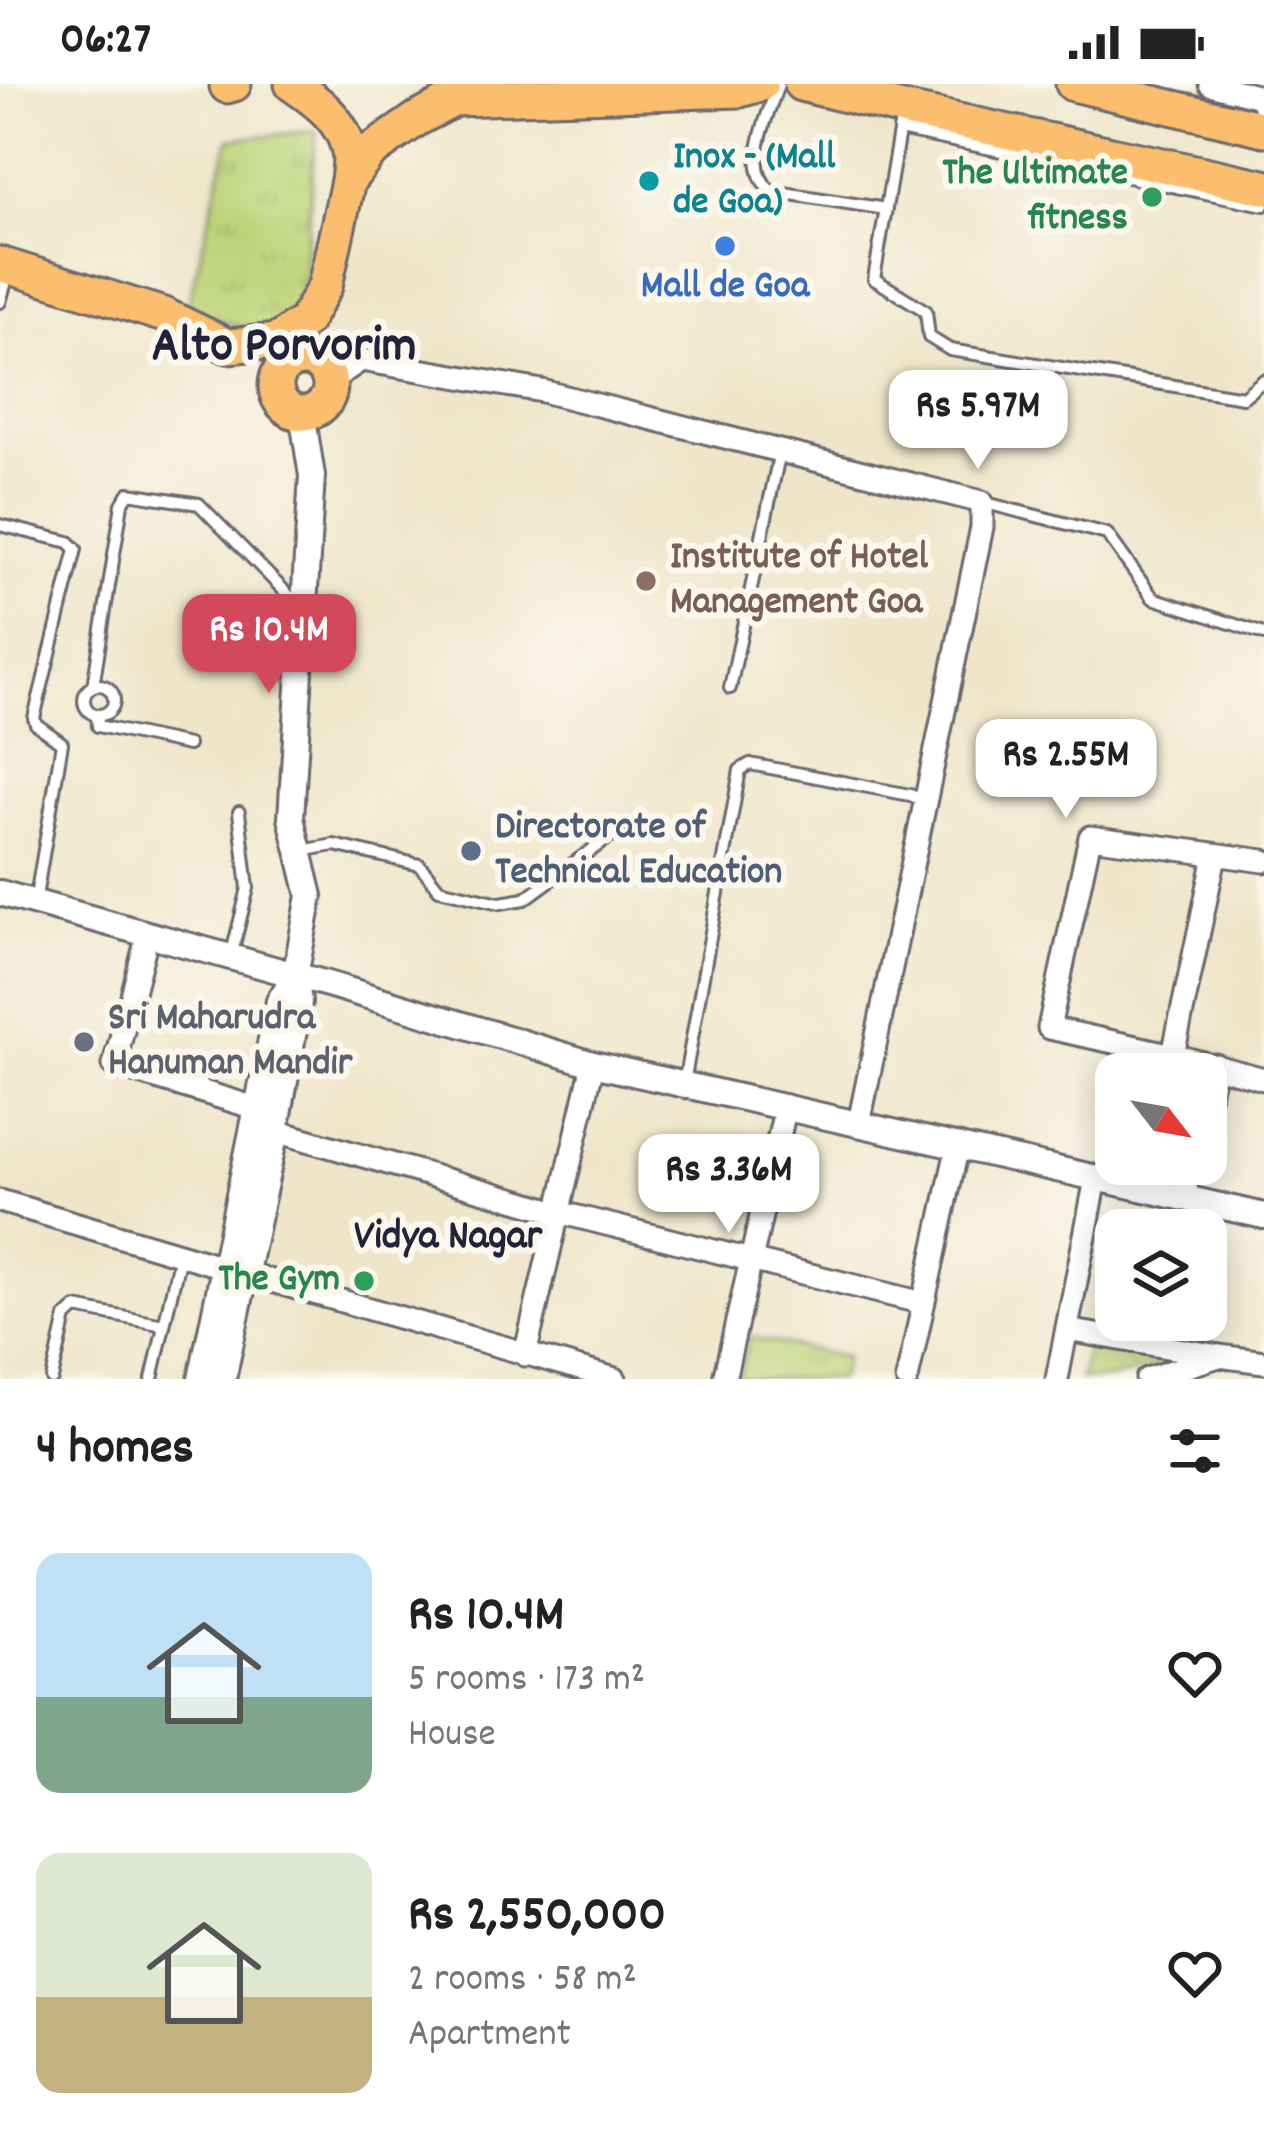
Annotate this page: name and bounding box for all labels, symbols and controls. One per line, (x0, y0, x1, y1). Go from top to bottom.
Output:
text: 06:27 (60, 10, 151, 74)
place label: Inox - (Mall de Goa) (673, 132, 836, 232)
place label: The Ultimate fitness (942, 148, 1128, 248)
marker: Inox - (Mall de Goa) (636, 168, 662, 194)
marker: The Ultimate fitness (1139, 184, 1165, 210)
marker: Mall de Goa (712, 233, 738, 259)
place label: Mall de Goa (641, 261, 811, 316)
district label: Alto Porvorim (151, 313, 417, 385)
pin: Rs 5.97M (854, 370, 1102, 472)
text: Rs 5.97M (916, 381, 1040, 436)
place label: Institute of Hotel Management Goa (670, 532, 929, 632)
marker: Institute of Hotel Management Goa (633, 568, 659, 594)
pin: Rs 10.4M (145, 594, 393, 696)
text: Rs 10.4M (209, 605, 329, 660)
pin: Rs 2.55M (942, 719, 1190, 821)
text: Rs 2.55M (1003, 730, 1129, 785)
place label: Directorate of Technical Education (495, 802, 782, 902)
marker: Directorate of Technical Education (458, 838, 484, 864)
place label: Sri Maharudra Hanuman Mandir (108, 993, 353, 1093)
marker: Sri Maharudra Hanuman Mandir (71, 1029, 97, 1055)
north arrow (1095, 1053, 1227, 1185)
map controls (1095, 1053, 1227, 1341)
pin: Rs 3.36M (605, 1134, 853, 1236)
text: Rs 3.36M (665, 1145, 793, 1200)
district label: Vidya Nagar (354, 1209, 543, 1269)
button: layers (1095, 1209, 1227, 1341)
place label: The Gym (218, 1254, 340, 1309)
marker: The Gym (351, 1268, 377, 1294)
text: 4 homes (36, 1415, 194, 1487)
icon: filters (1162, 1418, 1228, 1484)
text: Rs 10.4M (408, 1582, 564, 1654)
icon: home (132, 1601, 276, 1745)
icon: heart (1162, 1640, 1228, 1706)
text: 5 rooms · 173 m² (408, 1654, 645, 1709)
text: House (408, 1709, 496, 1764)
text: Rs 2,550,000 (408, 1882, 666, 1954)
icon: home (132, 1901, 276, 2045)
icon: heart (1162, 1940, 1228, 2006)
text: 2 rooms · 58 m² (408, 1954, 637, 2009)
text: Apartment (408, 2009, 571, 2064)

